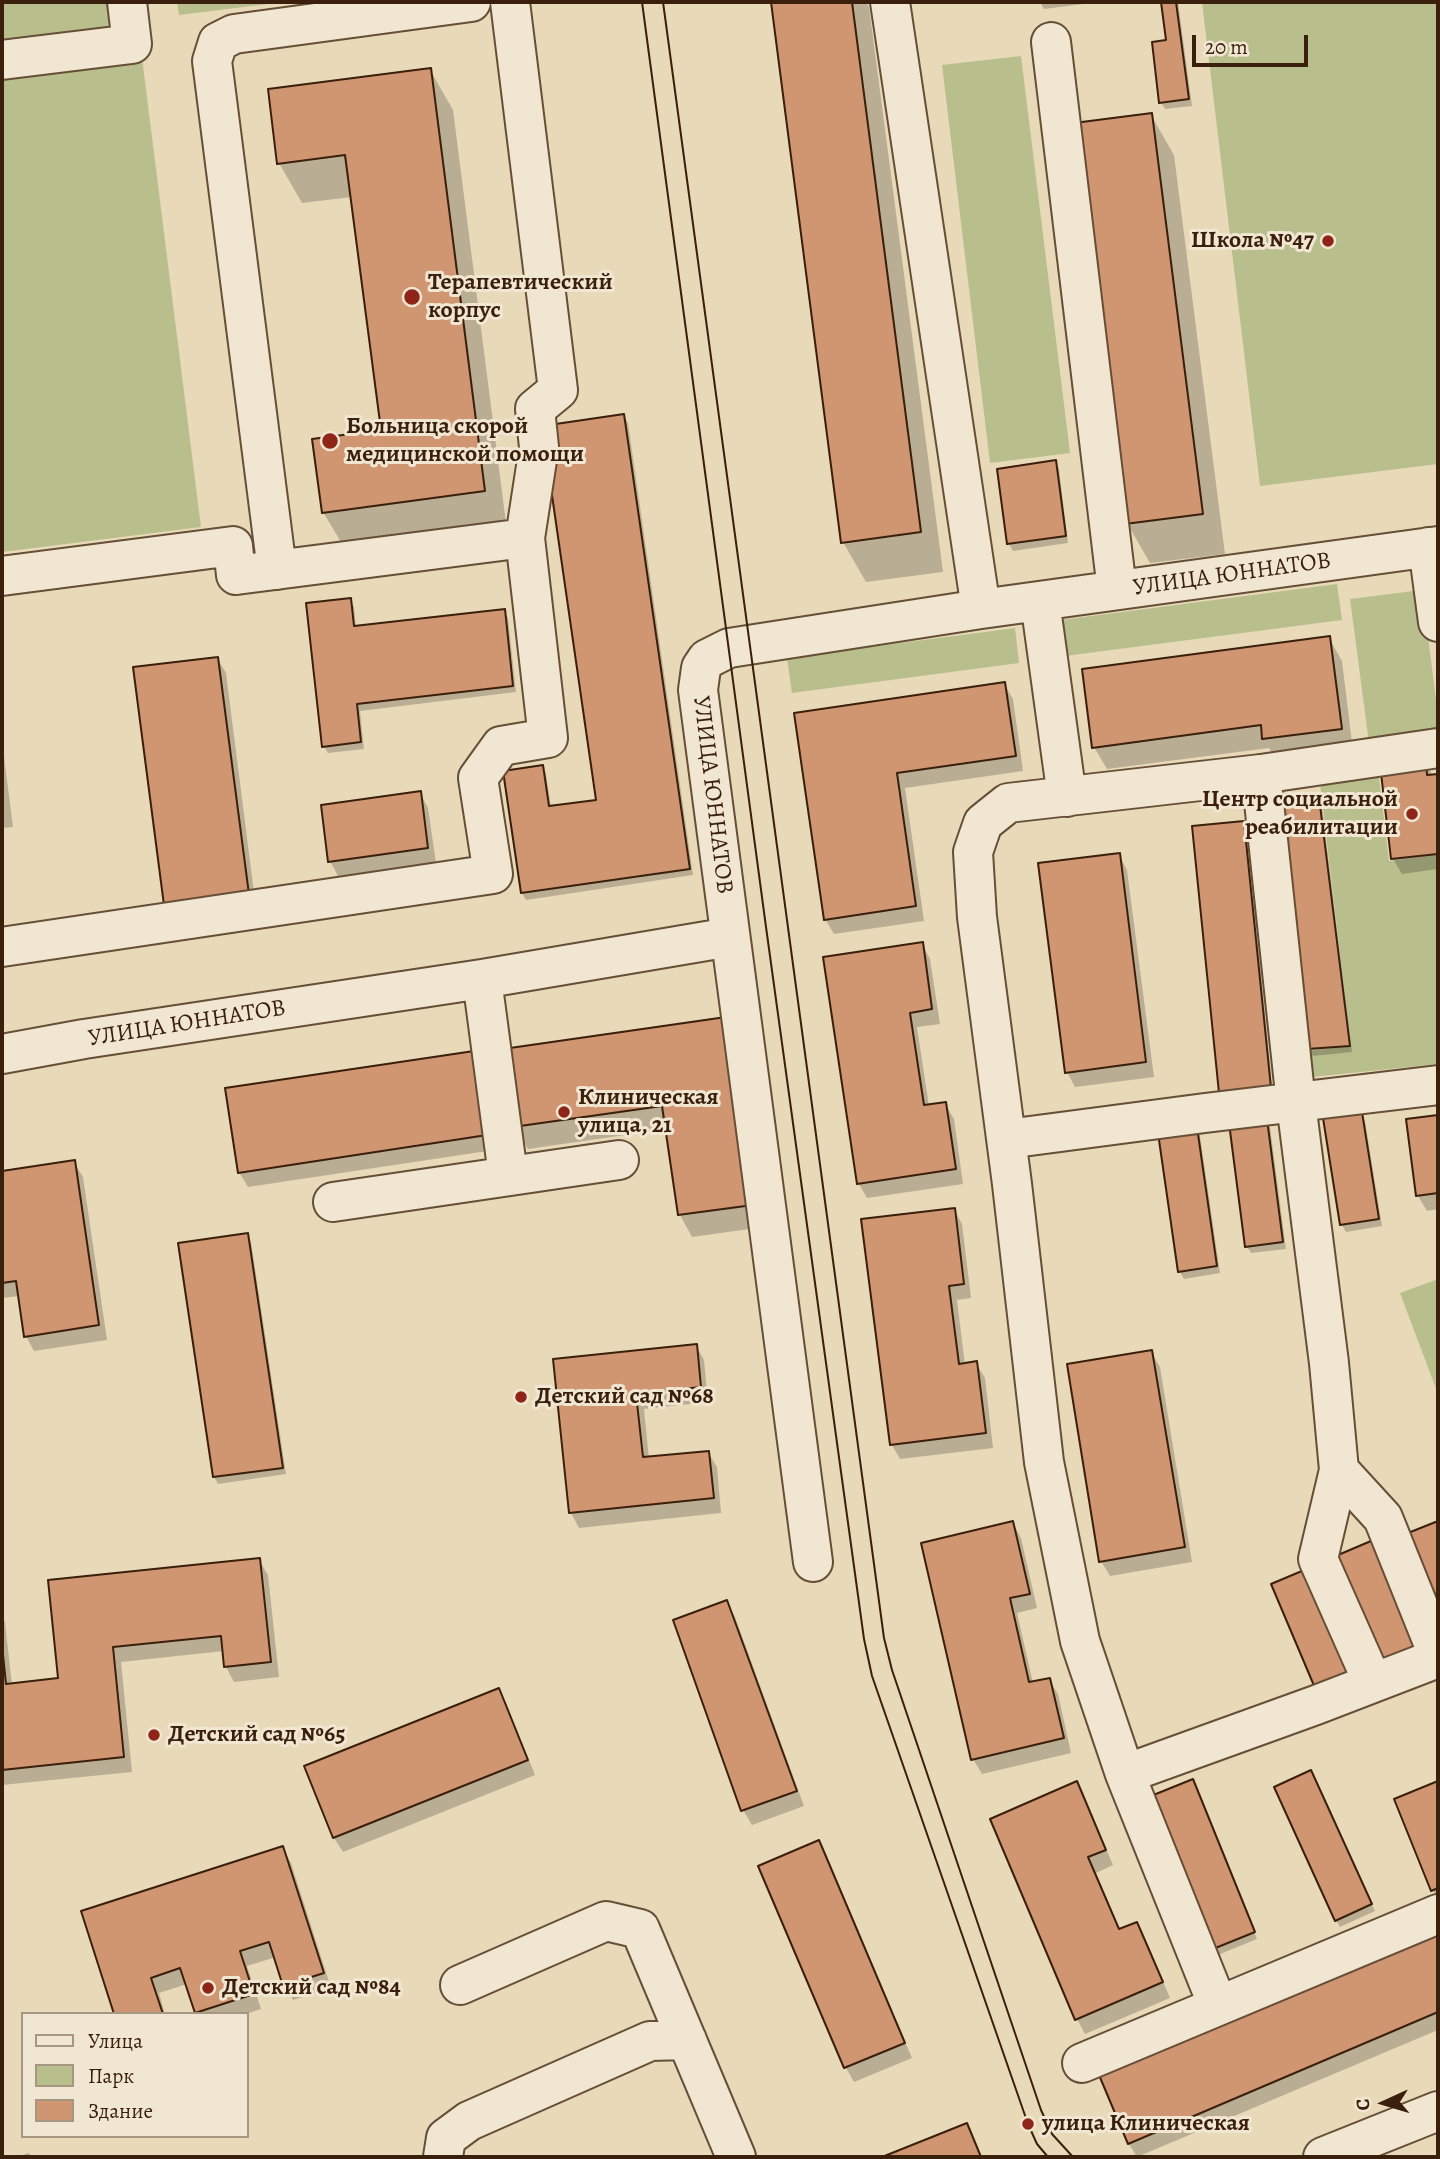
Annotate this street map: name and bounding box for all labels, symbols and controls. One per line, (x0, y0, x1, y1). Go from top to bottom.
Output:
scale bar (1195, 21, 1310, 65)
text: 20 m (1205, 33, 1248, 61)
place label: Школа №47 (1191, 227, 1314, 255)
marker: Школа №47 (1320, 233, 1336, 249)
place label: Терапевтический корпус (428, 269, 613, 325)
marker: Терапевтический корпус (402, 287, 422, 307)
place label: Больница скорой медицинской помощи (346, 413, 584, 469)
marker: Больница скорой медицинской помощи (320, 431, 340, 451)
street label: УЛИЦА ЮННАТОВ (1131, 547, 1333, 603)
street label: УЛИЦА ЮННАТОВ (686, 694, 738, 896)
place label: Центр социальной реабилитации (1202, 786, 1398, 842)
marker: Центр социальной реабилитации (1404, 806, 1420, 822)
street label: УЛИЦА ЮННАТОВ (86, 994, 288, 1054)
place label: Клиническая улица, 21 (578, 1084, 719, 1140)
marker: Клиническая улица, 21 (556, 1104, 572, 1120)
place label: Детский сад №68 (535, 1383, 714, 1411)
marker: Детский сад №68 (513, 1389, 529, 1405)
place label: Детский сад №65 (168, 1721, 345, 1749)
marker: Детский сад №65 (146, 1727, 162, 1743)
place label: Детский сад №84 (222, 1974, 401, 2002)
marker: Детский сад №84 (200, 1980, 216, 1996)
legend (21, 2012, 248, 2138)
text: Улица (88, 2027, 143, 2055)
text: Парк (88, 2062, 134, 2090)
north arrow (1349, 2068, 1419, 2138)
text: Здание (88, 2097, 153, 2125)
text: С (1350, 2098, 1376, 2111)
place label: улица Клиническая (1042, 2110, 1250, 2138)
marker: улица Клиническая (1020, 2116, 1036, 2132)

